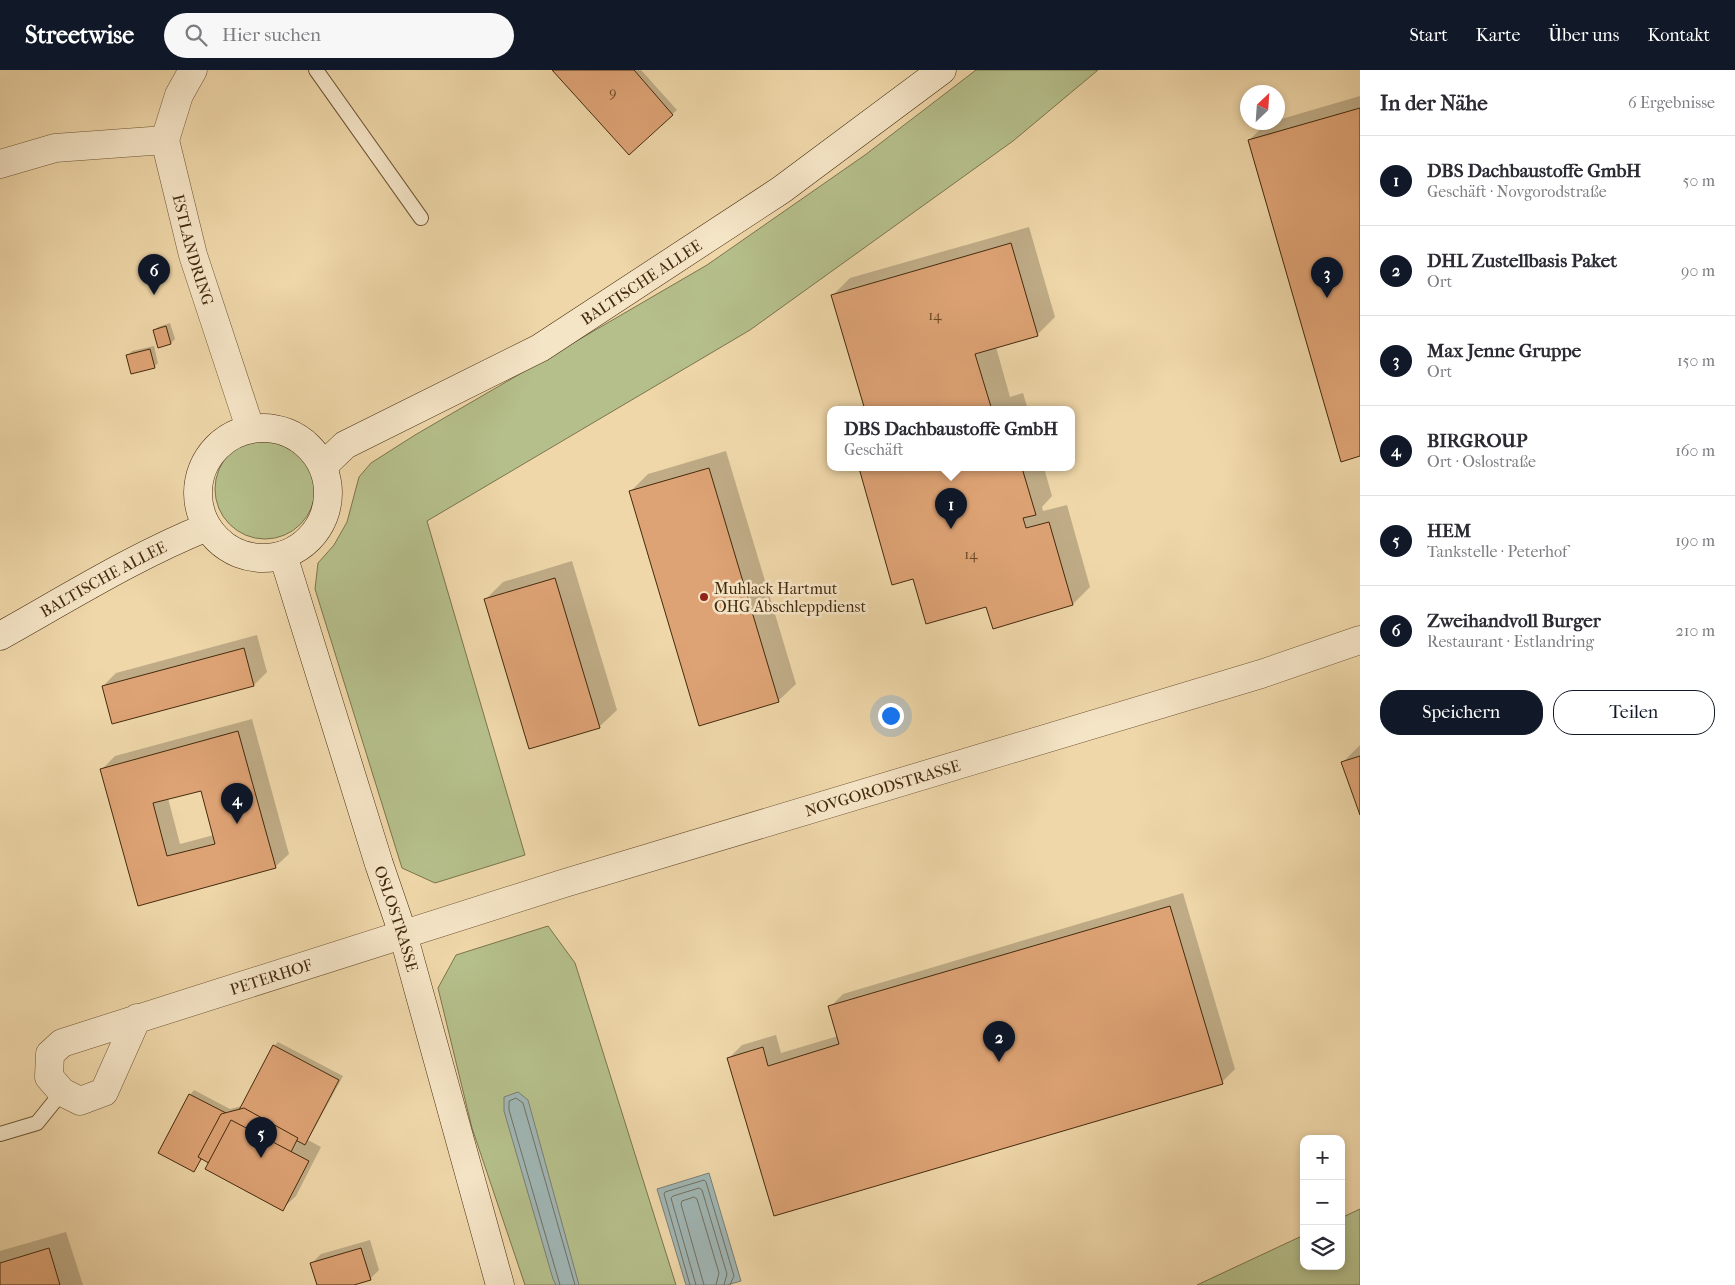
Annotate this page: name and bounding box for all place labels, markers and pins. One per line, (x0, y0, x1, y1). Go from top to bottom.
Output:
pin: 6 (138, 254, 170, 295)
pin: 3 (1311, 257, 1343, 298)
pin: 1 (935, 488, 967, 529)
place label: Muhlack Hartmut OHG Abschleppdienst (714, 579, 866, 616)
marker: Muhlack Hartmut OHG Abschleppdienst (698, 591, 710, 603)
pin: 4 (221, 783, 253, 824)
pin: 2 (983, 1021, 1015, 1062)
pin: 5 (245, 1117, 277, 1158)

